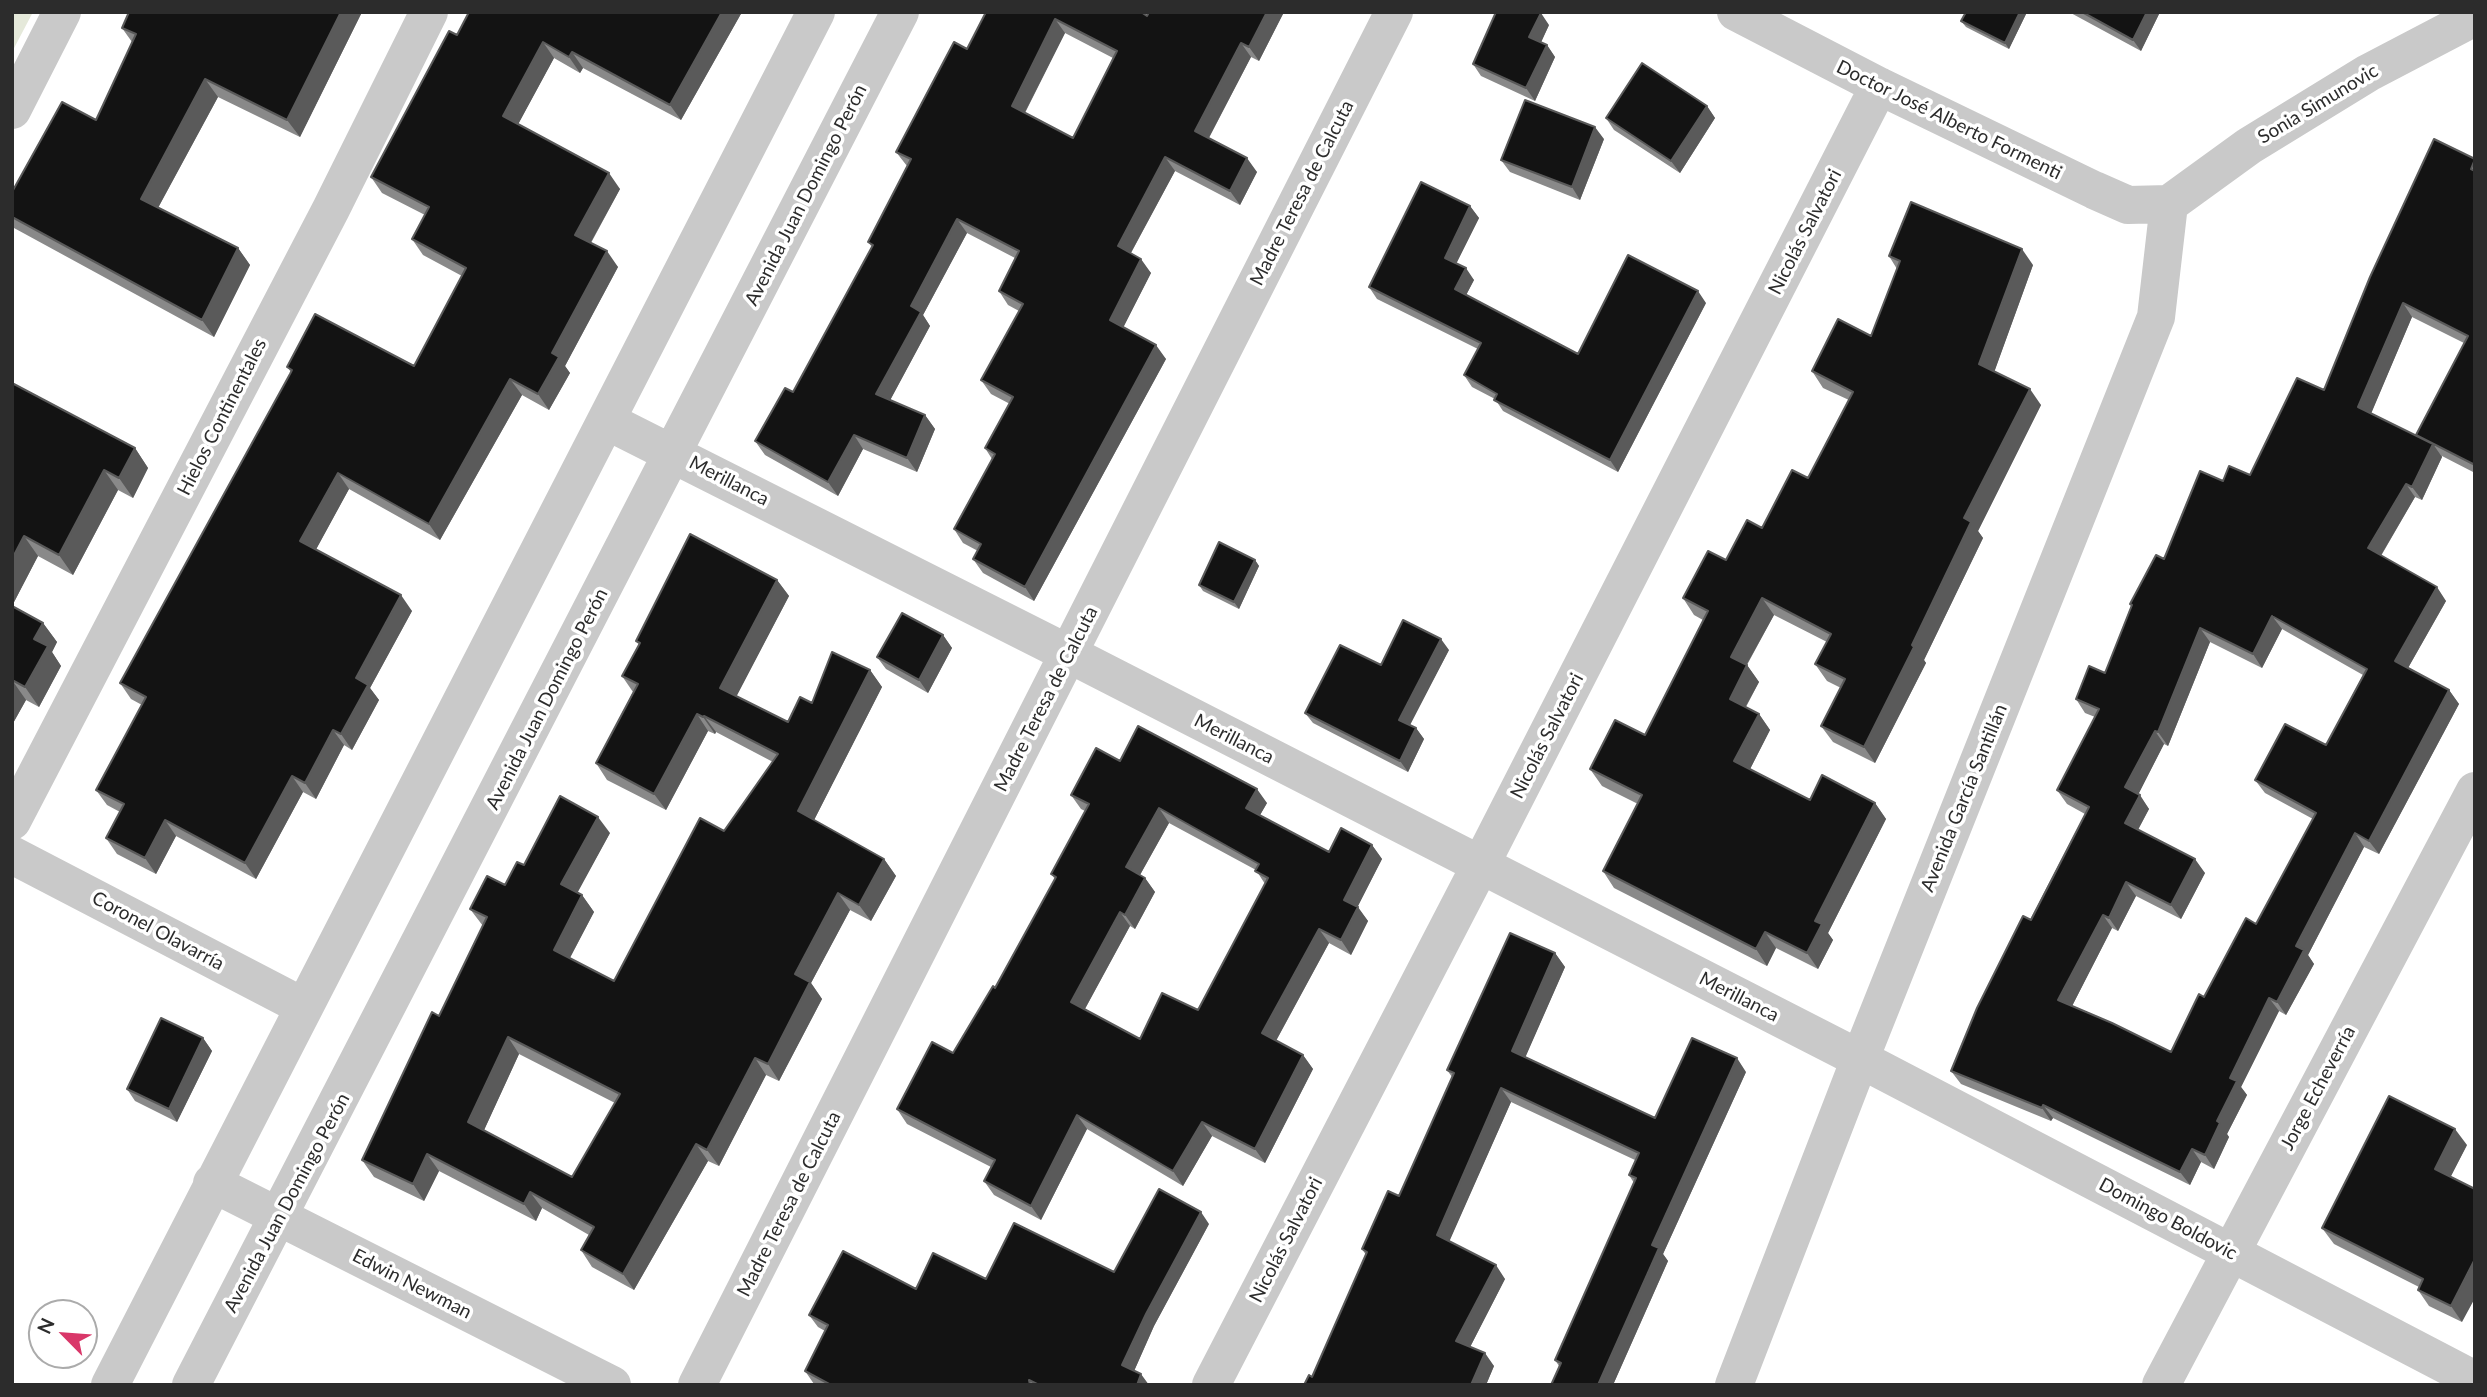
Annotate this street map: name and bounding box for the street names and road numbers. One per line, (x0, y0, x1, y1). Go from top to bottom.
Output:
street label: Doctor José Alberto Formenti (1833, 55, 2065, 185)
street label: Sonia Simunovic (2254, 59, 2382, 149)
street label: Avenida Juan Domingo Perón (740, 81, 872, 309)
street label: Madre Teresa de Calcuta (1245, 97, 1359, 289)
street label: Nicolás Salvatori (1764, 166, 1846, 298)
street label: Hielos Continentales (173, 335, 271, 499)
street label: Merillanca (685, 451, 773, 511)
street label: Avenida Juan Domingo Perón (481, 585, 613, 813)
street label: Madre Teresa de Calcuta (989, 603, 1103, 795)
street label: Nicolás Salvatori (1506, 670, 1588, 802)
street label: Avenida García Santillán (1916, 701, 2012, 895)
street label: Merillanca (1190, 709, 1278, 769)
street label: Coronel Olavarría (88, 887, 228, 975)
street label: Merillanca (1695, 967, 1783, 1027)
street label: Jorge Echeverría (2276, 1022, 2360, 1154)
street label: Avenida Juan Domingo Perón (219, 1089, 355, 1317)
street label: Madre Teresa de Calcuta (732, 1108, 846, 1300)
street label: Domingo Boldovic (2095, 1173, 2241, 1265)
street label: Nicolás Salvatori (1245, 1174, 1327, 1306)
street label: Edwin Newman (349, 1244, 475, 1324)

